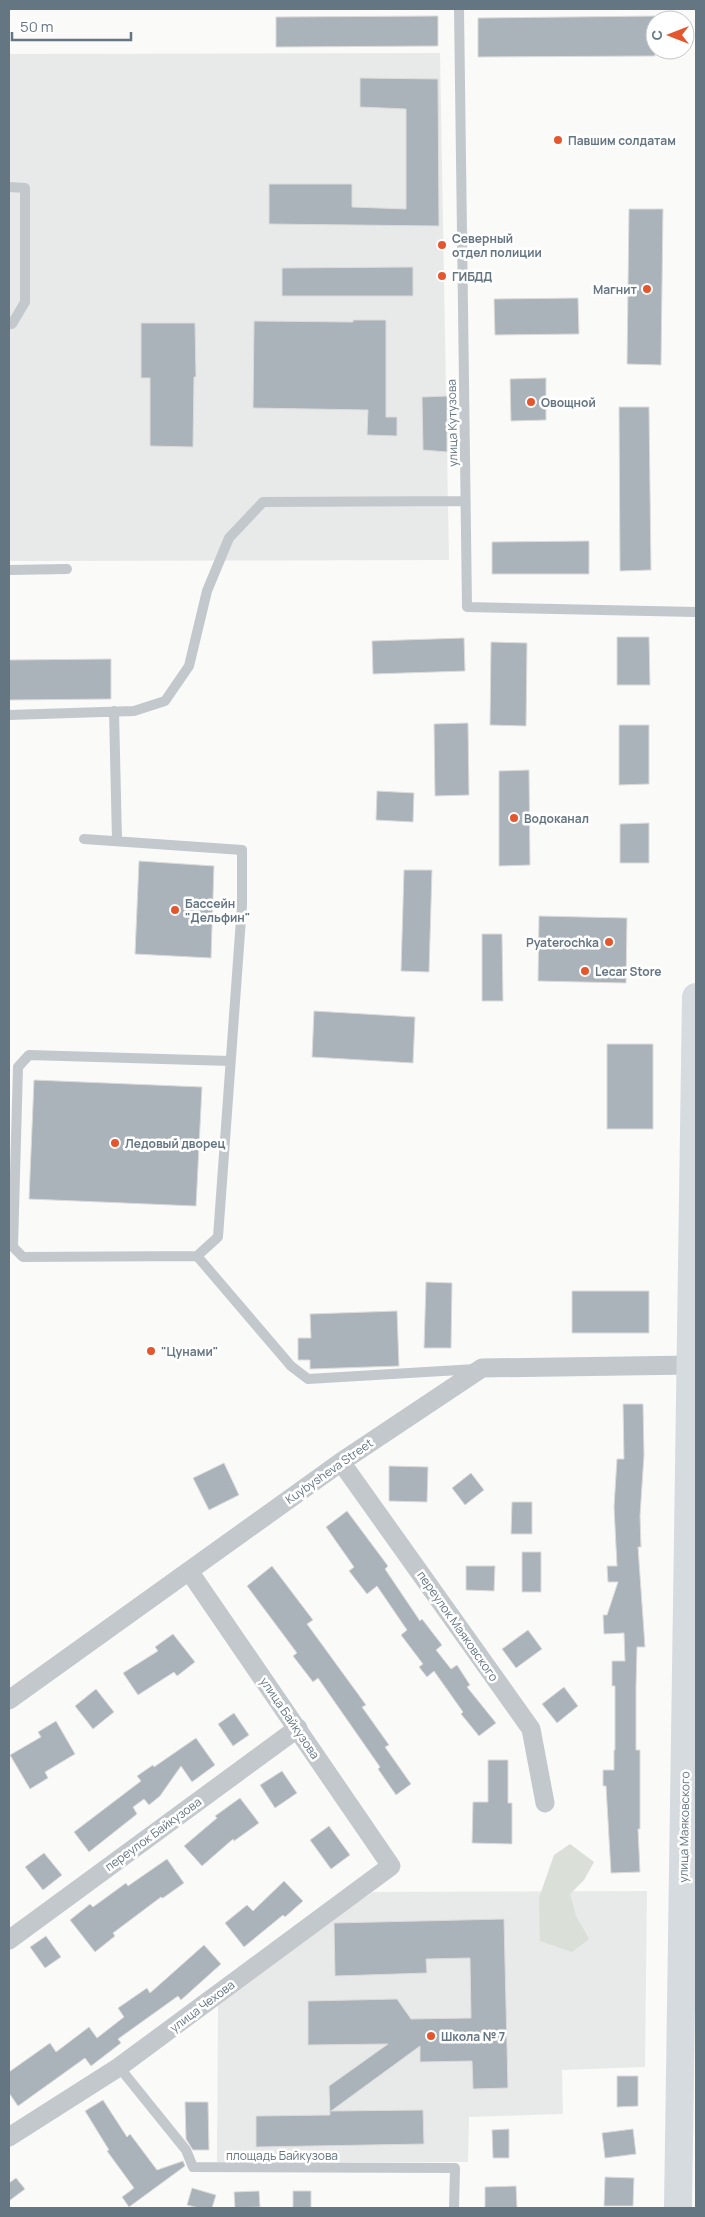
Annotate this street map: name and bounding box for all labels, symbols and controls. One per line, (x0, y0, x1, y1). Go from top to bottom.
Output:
scale bar (12, 10, 131, 42)
north arrow (645, 10, 695, 60)
text: 50 m (20, 16, 54, 37)
text: С (647, 30, 666, 40)
place label: Павшим солдатам (568, 132, 676, 149)
marker: Павшим солдатам (552, 134, 564, 146)
place label: Северный отдел полиции (452, 230, 542, 261)
marker: Северный отдел полиции (436, 239, 448, 251)
place label: ГИБДД (452, 268, 492, 285)
marker: ГИБДД (436, 270, 448, 282)
place label: Магнит (593, 281, 638, 298)
marker: Магнит (641, 283, 653, 295)
street label: улица Кутузова (443, 379, 461, 467)
place label: Овощной (541, 394, 596, 411)
marker: Овощной (525, 396, 537, 408)
place label: Водоканал (524, 810, 589, 827)
marker: Водоканал (508, 812, 520, 824)
place label: Бассейн "Дельфин" (185, 895, 250, 926)
marker: Бассейн "Дельфин" (169, 904, 181, 916)
place label: Pyaterochka (526, 934, 599, 951)
marker: Pyaterochka (603, 936, 615, 948)
place label: Lecar Store (595, 963, 662, 980)
marker: Lecar Store (579, 965, 591, 977)
place label: Ледовый дворец (125, 1135, 226, 1152)
marker: Ледовый дворец (109, 1137, 121, 1149)
place label: "Цунами" (161, 1343, 218, 1360)
marker: "Цунами" (145, 1345, 157, 1357)
street label: Kuybysheva Street (282, 1434, 376, 1508)
street label: переулок Маяковского (413, 1567, 503, 1685)
street label: улица Байкузова (256, 1674, 324, 1762)
street label: улица Маяковского (675, 1771, 693, 1883)
street label: переулок Байкузова (101, 1793, 205, 1875)
street label: улица Чехова (166, 1976, 238, 2036)
place label: Школа № 7 (441, 2028, 505, 2045)
marker: Школа № 7 (425, 2030, 437, 2042)
street label: площадь Байкузова (226, 2147, 338, 2164)

